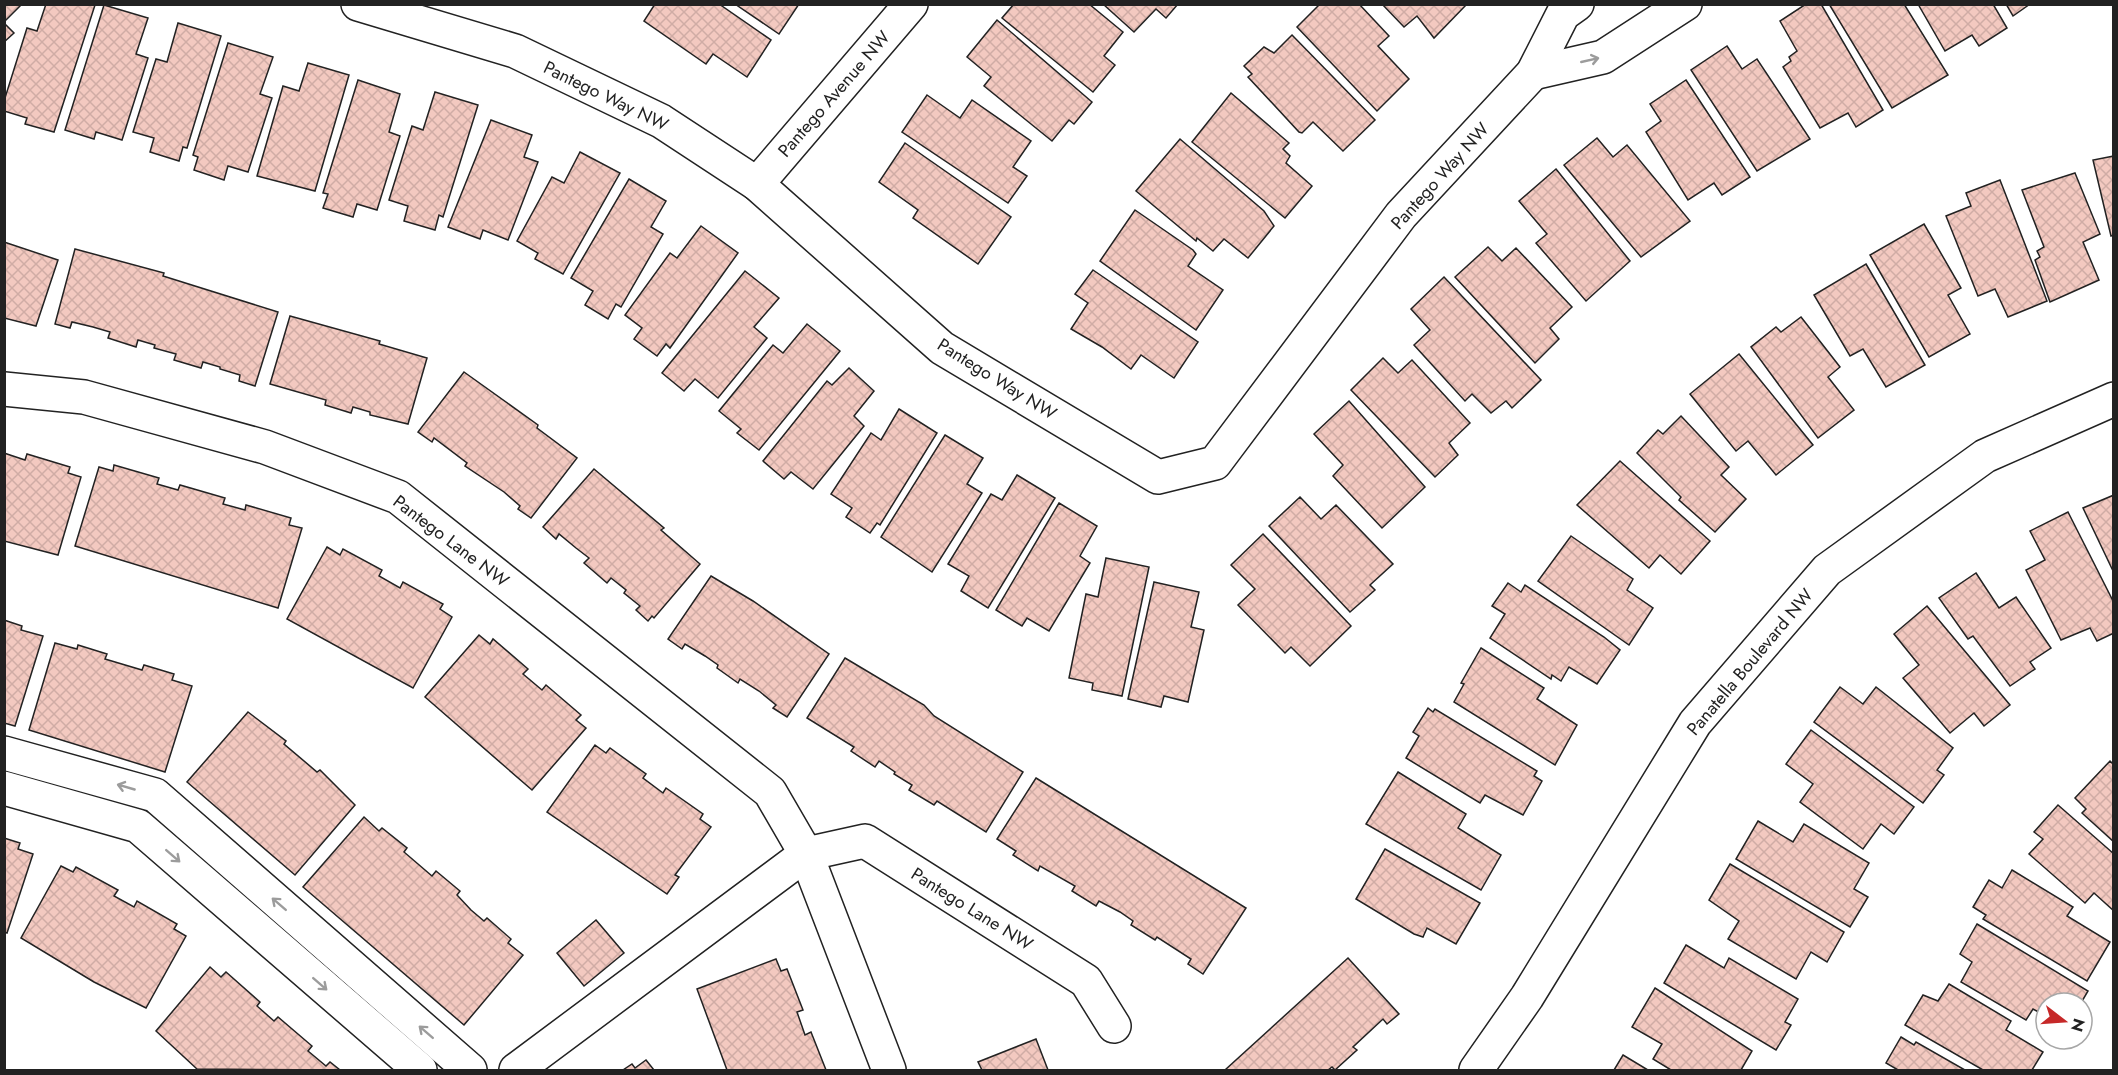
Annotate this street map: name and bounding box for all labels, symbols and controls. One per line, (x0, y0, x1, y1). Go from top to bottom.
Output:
street label: Pantego Avenue NW (772, 25, 896, 163)
one-way arrow (1580, 53, 1599, 65)
street label: Pantego Way NW (539, 54, 673, 138)
street label: Pantego Way NW (1385, 117, 1495, 235)
street label: Pantego Way NW (932, 332, 1062, 426)
street label: Pantego Lane NW (388, 489, 515, 593)
street label: Panatella Boulevard NW (1681, 583, 1819, 741)
one-way arrow (117, 781, 136, 792)
one-way arrow (165, 849, 180, 863)
street label: Pantego Lane NW (906, 861, 1038, 957)
one-way arrow (272, 897, 287, 911)
one-way arrow (312, 977, 327, 991)
north arrow (2034, 991, 2094, 1051)
text: N (2065, 1016, 2091, 1035)
one-way arrow (419, 1025, 434, 1039)

